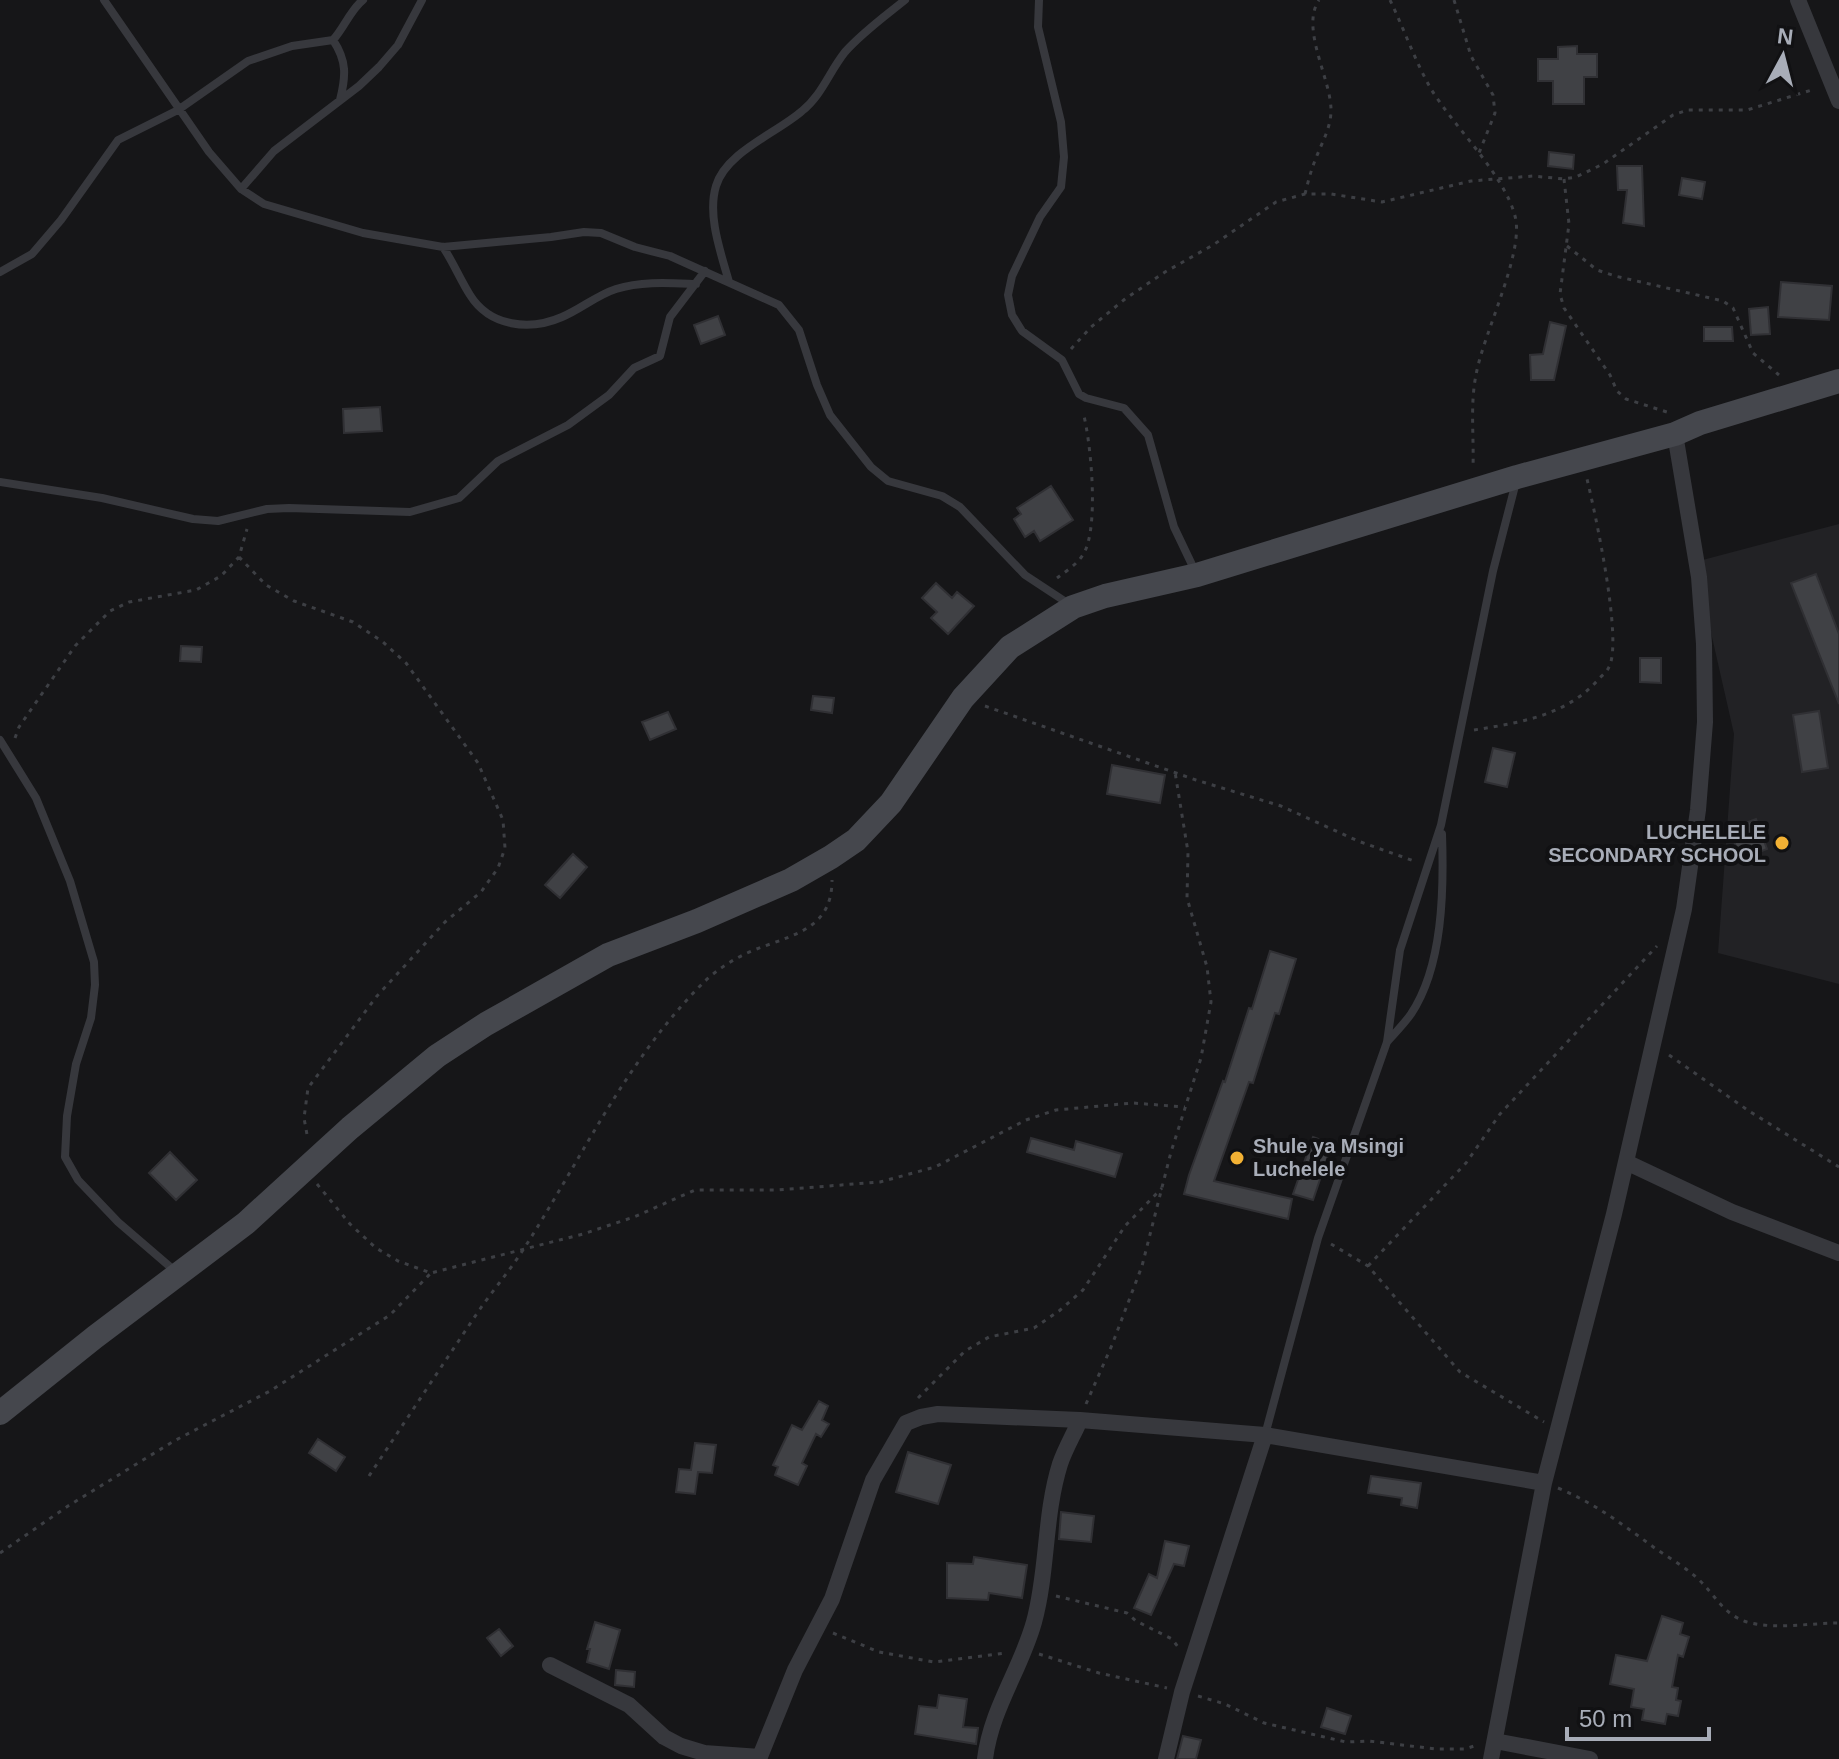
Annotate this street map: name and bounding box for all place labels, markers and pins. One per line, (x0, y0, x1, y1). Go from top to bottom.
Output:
place label: LUCHELELE SECONDARY SCHOOL (1548, 821, 1766, 866)
marker: LUCHELELE SECONDARY SCHOOL (1773, 834, 1791, 852)
place label: Shule ya Msingi Luchelele (1253, 1135, 1404, 1180)
marker: Shule ya Msingi Luchelele (1228, 1149, 1246, 1167)

